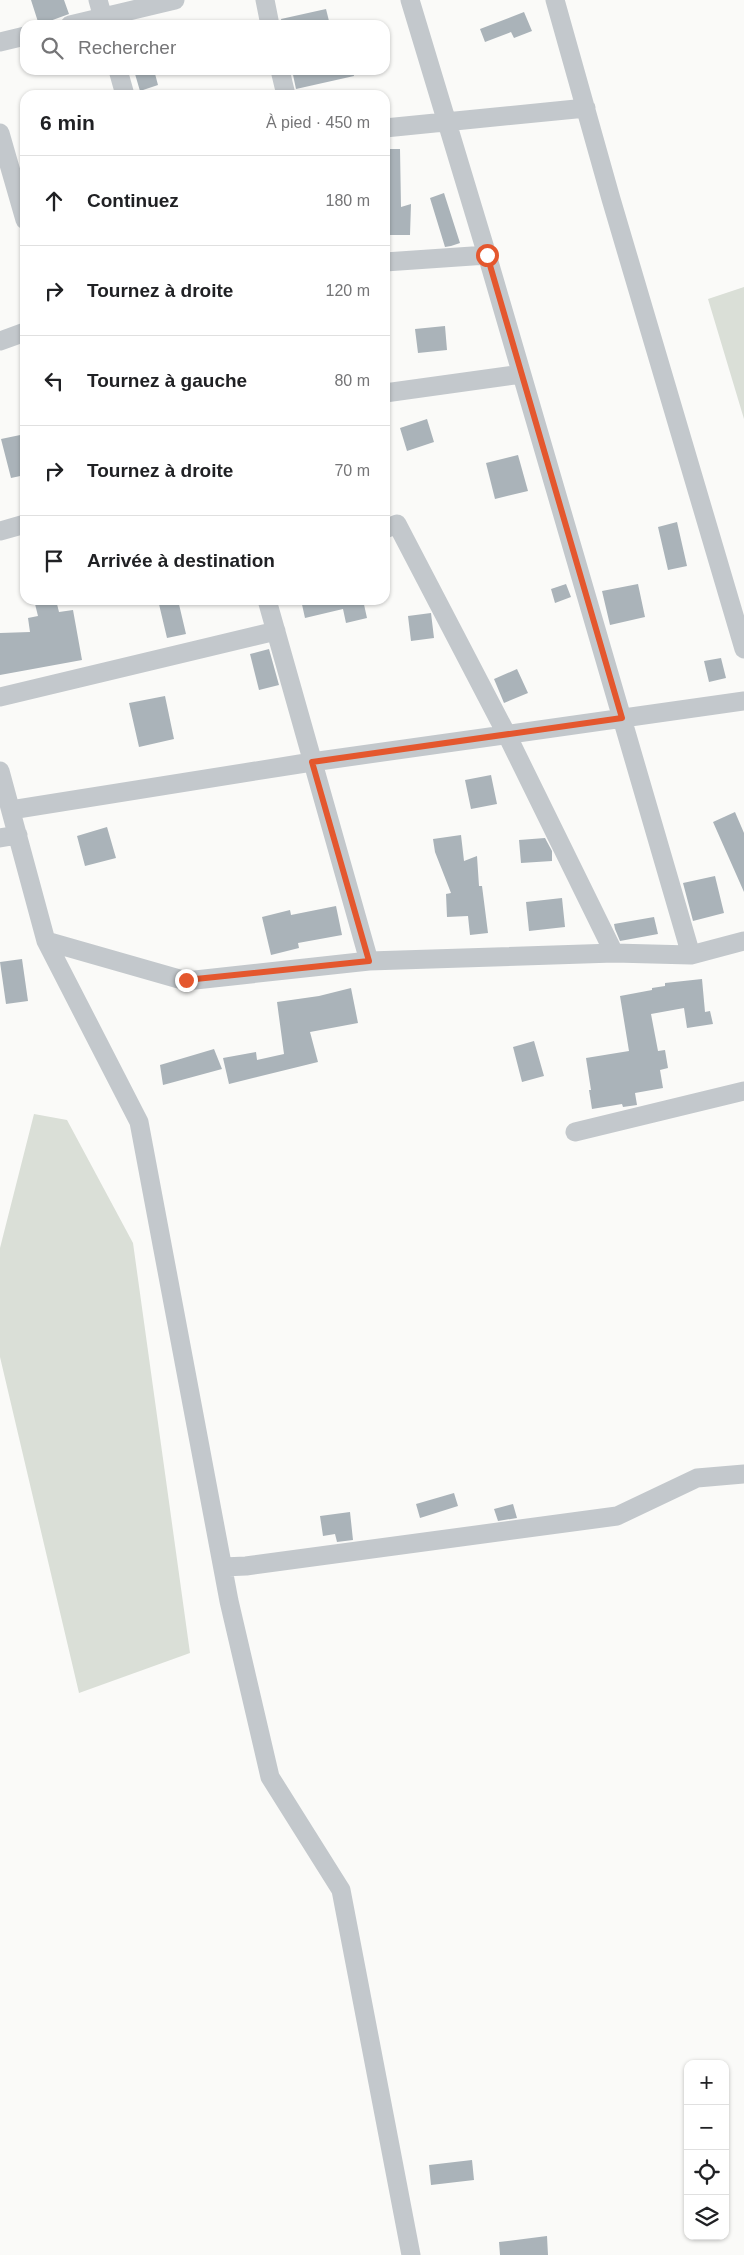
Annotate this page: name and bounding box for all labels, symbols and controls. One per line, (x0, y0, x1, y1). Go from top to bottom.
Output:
search box (20, 20, 390, 75)
icon: search (38, 34, 66, 62)
text: Rechercher (78, 37, 176, 58)
text: 6 min (40, 111, 95, 134)
text: À pied · 450 m (266, 114, 370, 131)
icon: ahead (40, 187, 68, 215)
text: Continuez (87, 190, 179, 211)
text: 180 m (326, 192, 370, 209)
route start (476, 244, 499, 267)
icon: right (40, 277, 68, 305)
text: Tournez à droite (87, 280, 233, 301)
text: 120 m (326, 282, 370, 299)
icon: left (40, 367, 68, 395)
text: Tournez à gauche (87, 370, 247, 391)
text: 80 m (334, 372, 370, 389)
icon: right (40, 457, 68, 485)
text: Tournez à droite (87, 460, 233, 481)
text: 70 m (334, 462, 370, 479)
icon: arrive (40, 547, 68, 575)
text: Arrivée à destination (87, 550, 275, 571)
route end (175, 969, 198, 992)
map controls (684, 2060, 729, 2240)
button: + (684, 2060, 729, 2105)
button: − (684, 2105, 729, 2150)
button: locate (684, 2150, 729, 2195)
button: layers (684, 2195, 729, 2240)

